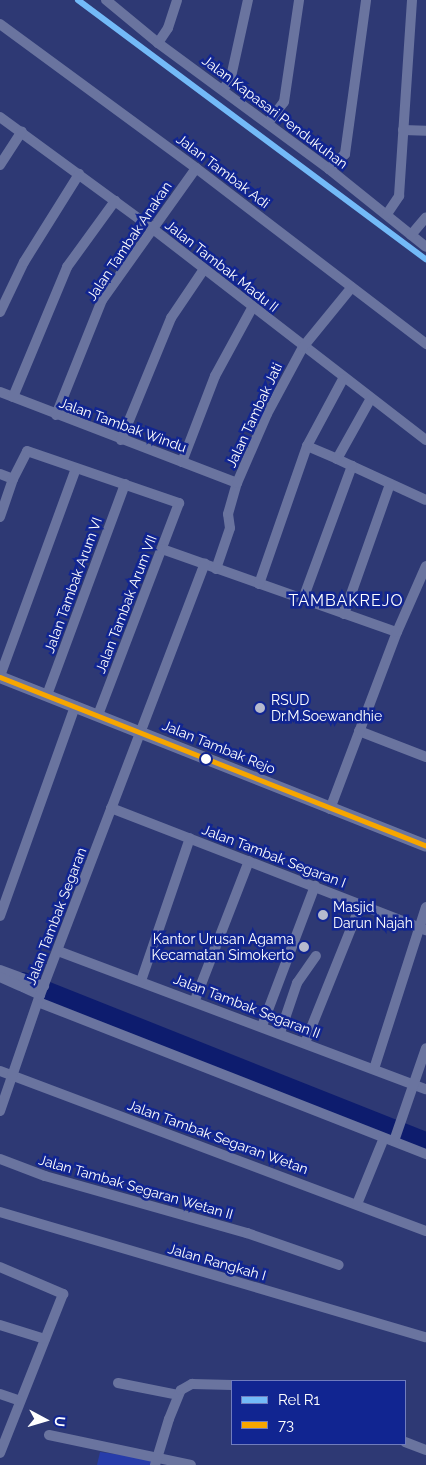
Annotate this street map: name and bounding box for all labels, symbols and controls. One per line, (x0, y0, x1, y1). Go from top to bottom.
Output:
street label: Jalan Kapasari Pendukuhan (199, 52, 351, 172)
street label: Jalan Tambak Adi (173, 130, 273, 212)
street label: Jalan Tambak Anakan (83, 178, 175, 304)
street label: Jalan Tambak Madu II (162, 216, 282, 316)
street label: Jalan Tambak Jati (222, 360, 286, 470)
street label: Jalan Tambak Windu (57, 394, 189, 456)
street label: Jalan Tambak Arum VI (40, 514, 106, 656)
street label: Jalan Tambak Arum VII (92, 532, 160, 676)
district label: TAMBAKREJO (287, 591, 405, 611)
place label: RSUD Dr.M.Soewandhie (271, 692, 382, 724)
marker: RSUD Dr.M.Soewandhie (253, 701, 267, 715)
street label: Jalan Tambak Rejo (160, 717, 278, 777)
unlabelled marker (201, 754, 211, 764)
street label: Jalan Tambak Segaran I (200, 821, 348, 891)
street label: Jalan Tambak Segaran (22, 845, 90, 987)
place label: Masjid Darun Najah (333, 899, 413, 932)
marker: Masjid Darun Najah (317, 909, 329, 921)
place label: Kantor Urusan Agama Kecamatan Simokerto (152, 931, 294, 964)
marker: Kantor Urusan Agama Kecamatan Simokerto (298, 941, 310, 953)
street label: Jalan Tambak Segaran II (171, 970, 323, 1042)
street label: Jalan Tambak Segaran Wetan (125, 1096, 311, 1178)
street label: Jalan Tambak Segaran Wetan II (36, 1151, 236, 1223)
street label: Jalan Rangkah I (166, 1240, 268, 1284)
legend (231, 1380, 406, 1445)
text: Rel R1 (278, 1391, 320, 1409)
north arrow (20, 1395, 70, 1445)
text: U (51, 1416, 68, 1428)
text: 73 (278, 1416, 294, 1434)

